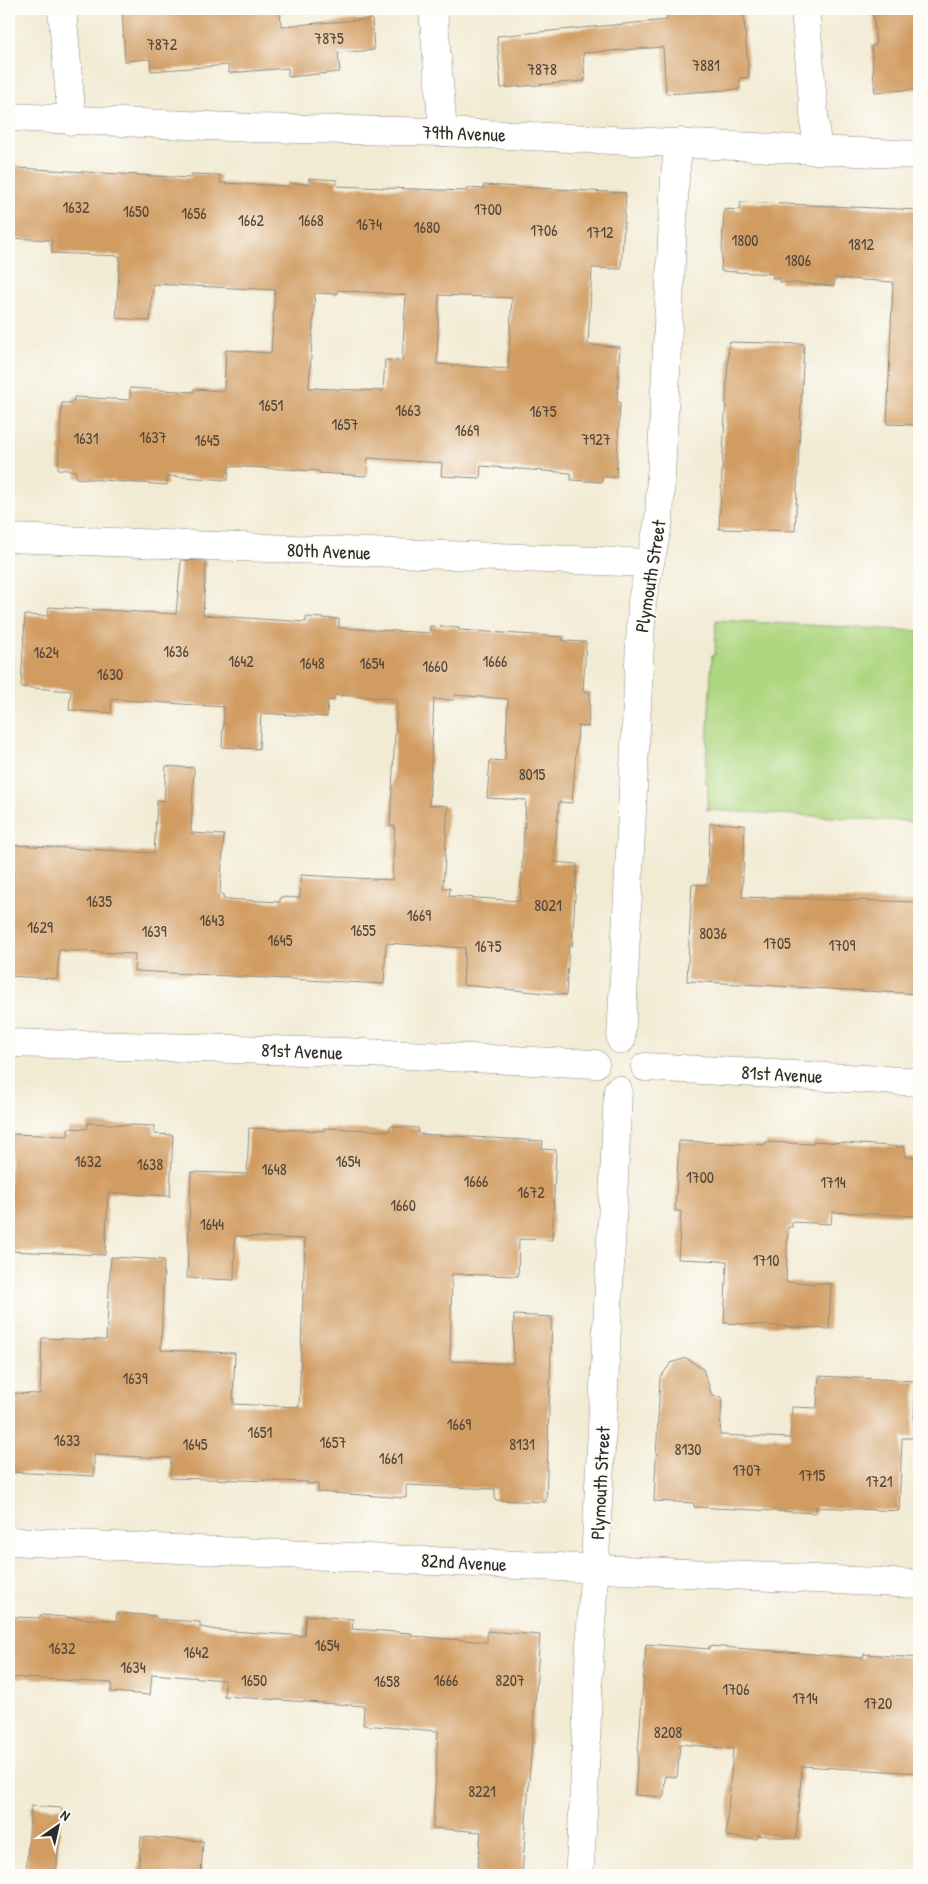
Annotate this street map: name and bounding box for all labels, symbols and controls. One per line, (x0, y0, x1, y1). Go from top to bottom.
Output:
house number: 7875 (314, 27, 344, 49)
house number: 7872 (147, 33, 178, 55)
house number: 7881 (692, 54, 720, 76)
house number: 7878 (527, 58, 557, 80)
street label: 79th Avenue (422, 119, 507, 147)
house number: 1632 (63, 196, 90, 218)
house number: 1700 (474, 198, 502, 220)
house number: 1650 (123, 200, 149, 222)
house number: 1656 (181, 202, 207, 224)
house number: 1662 (238, 209, 265, 231)
house number: 1668 (298, 209, 324, 231)
house number: 1674 (356, 213, 382, 235)
house number: 1680 (414, 216, 440, 238)
house number: 1706 (530, 219, 558, 241)
house number: 1712 (586, 221, 614, 243)
house number: 1800 (731, 229, 759, 251)
house number: 1812 (848, 233, 875, 255)
house number: 1806 (785, 249, 811, 271)
house number: 1651 (259, 394, 284, 416)
house number: 1663 (395, 399, 421, 421)
house number: 1675 (530, 400, 557, 422)
house number: 1657 (332, 413, 359, 435)
house number: 1669 (455, 419, 479, 441)
house number: 1637 (139, 426, 167, 448)
house number: 1631 (73, 427, 99, 449)
house number: 7927 (581, 428, 611, 450)
house number: 1645 (195, 429, 220, 451)
street label: Plymouth Street (628, 517, 672, 634)
street label: 80th Avenue (287, 537, 372, 565)
house number: 1636 (163, 640, 189, 662)
house number: 1624 (33, 641, 59, 663)
house number: 1642 (228, 650, 254, 672)
house number: 1666 (483, 650, 507, 672)
house number: 1648 (299, 652, 325, 674)
house number: 1654 (360, 652, 384, 674)
house number: 1660 (422, 655, 448, 677)
house number: 1630 (97, 663, 123, 685)
house number: 8015 (519, 763, 546, 785)
house number: 1635 (86, 890, 112, 912)
house number: 8021 (534, 894, 562, 916)
house number: 1669 (407, 904, 431, 926)
house number: 1643 (199, 909, 225, 931)
house number: 1629 (27, 916, 53, 938)
house number: 1655 (350, 919, 376, 941)
house number: 1639 (141, 920, 167, 942)
house number: 8036 (699, 922, 727, 944)
house number: 1645 (268, 929, 293, 951)
house number: 1705 (763, 932, 791, 954)
house number: 1709 (829, 934, 856, 956)
house number: 1675 (475, 935, 502, 957)
street label: 81st Avenue (261, 1037, 344, 1065)
street label: 81st Avenue (741, 1059, 824, 1089)
house number: 1632 (75, 1150, 102, 1172)
house number: 1654 (336, 1150, 360, 1172)
house number: 1638 (137, 1153, 163, 1175)
house number: 1648 (261, 1158, 287, 1180)
house number: 1700 (686, 1166, 714, 1188)
house number: 1666 (464, 1170, 488, 1192)
house number: 1714 (820, 1171, 846, 1193)
house number: 1672 (517, 1181, 545, 1203)
house number: 1660 (390, 1194, 416, 1216)
house number: 1644 (200, 1213, 224, 1235)
house number: 1710 (753, 1249, 779, 1271)
house number: 1639 (122, 1367, 148, 1389)
house number: 1669 (447, 1413, 471, 1435)
house number: 1651 (248, 1421, 273, 1443)
street label: Plymouth Street (584, 1425, 616, 1540)
house number: 1633 (54, 1429, 80, 1451)
house number: 1657 (320, 1431, 347, 1453)
house number: 1645 (183, 1433, 208, 1455)
house number: 8131 (509, 1433, 535, 1455)
house number: 8130 (674, 1438, 702, 1460)
house number: 1661 (379, 1447, 403, 1469)
house number: 1707 (733, 1459, 761, 1481)
house number: 1715 (799, 1464, 825, 1486)
house number: 1721 (865, 1470, 893, 1492)
street label: 82nd Avenue (421, 1547, 508, 1577)
house number: 1654 (315, 1634, 339, 1656)
house number: 1632 (49, 1637, 76, 1659)
house number: 1642 (183, 1641, 209, 1663)
house number: 1634 (120, 1656, 146, 1678)
house number: 1650 (241, 1669, 267, 1691)
house number: 1666 (434, 1669, 458, 1691)
house number: 8207 (495, 1669, 525, 1691)
house number: 1658 (374, 1670, 400, 1692)
house number: 1706 (722, 1678, 750, 1700)
house number: 1714 (792, 1687, 818, 1709)
house number: 1720 (864, 1692, 892, 1714)
house number: 8208 (654, 1721, 682, 1743)
house number: 8221 (468, 1780, 496, 1802)
north arrow (32, 1802, 82, 1852)
text: N (57, 1805, 74, 1825)

